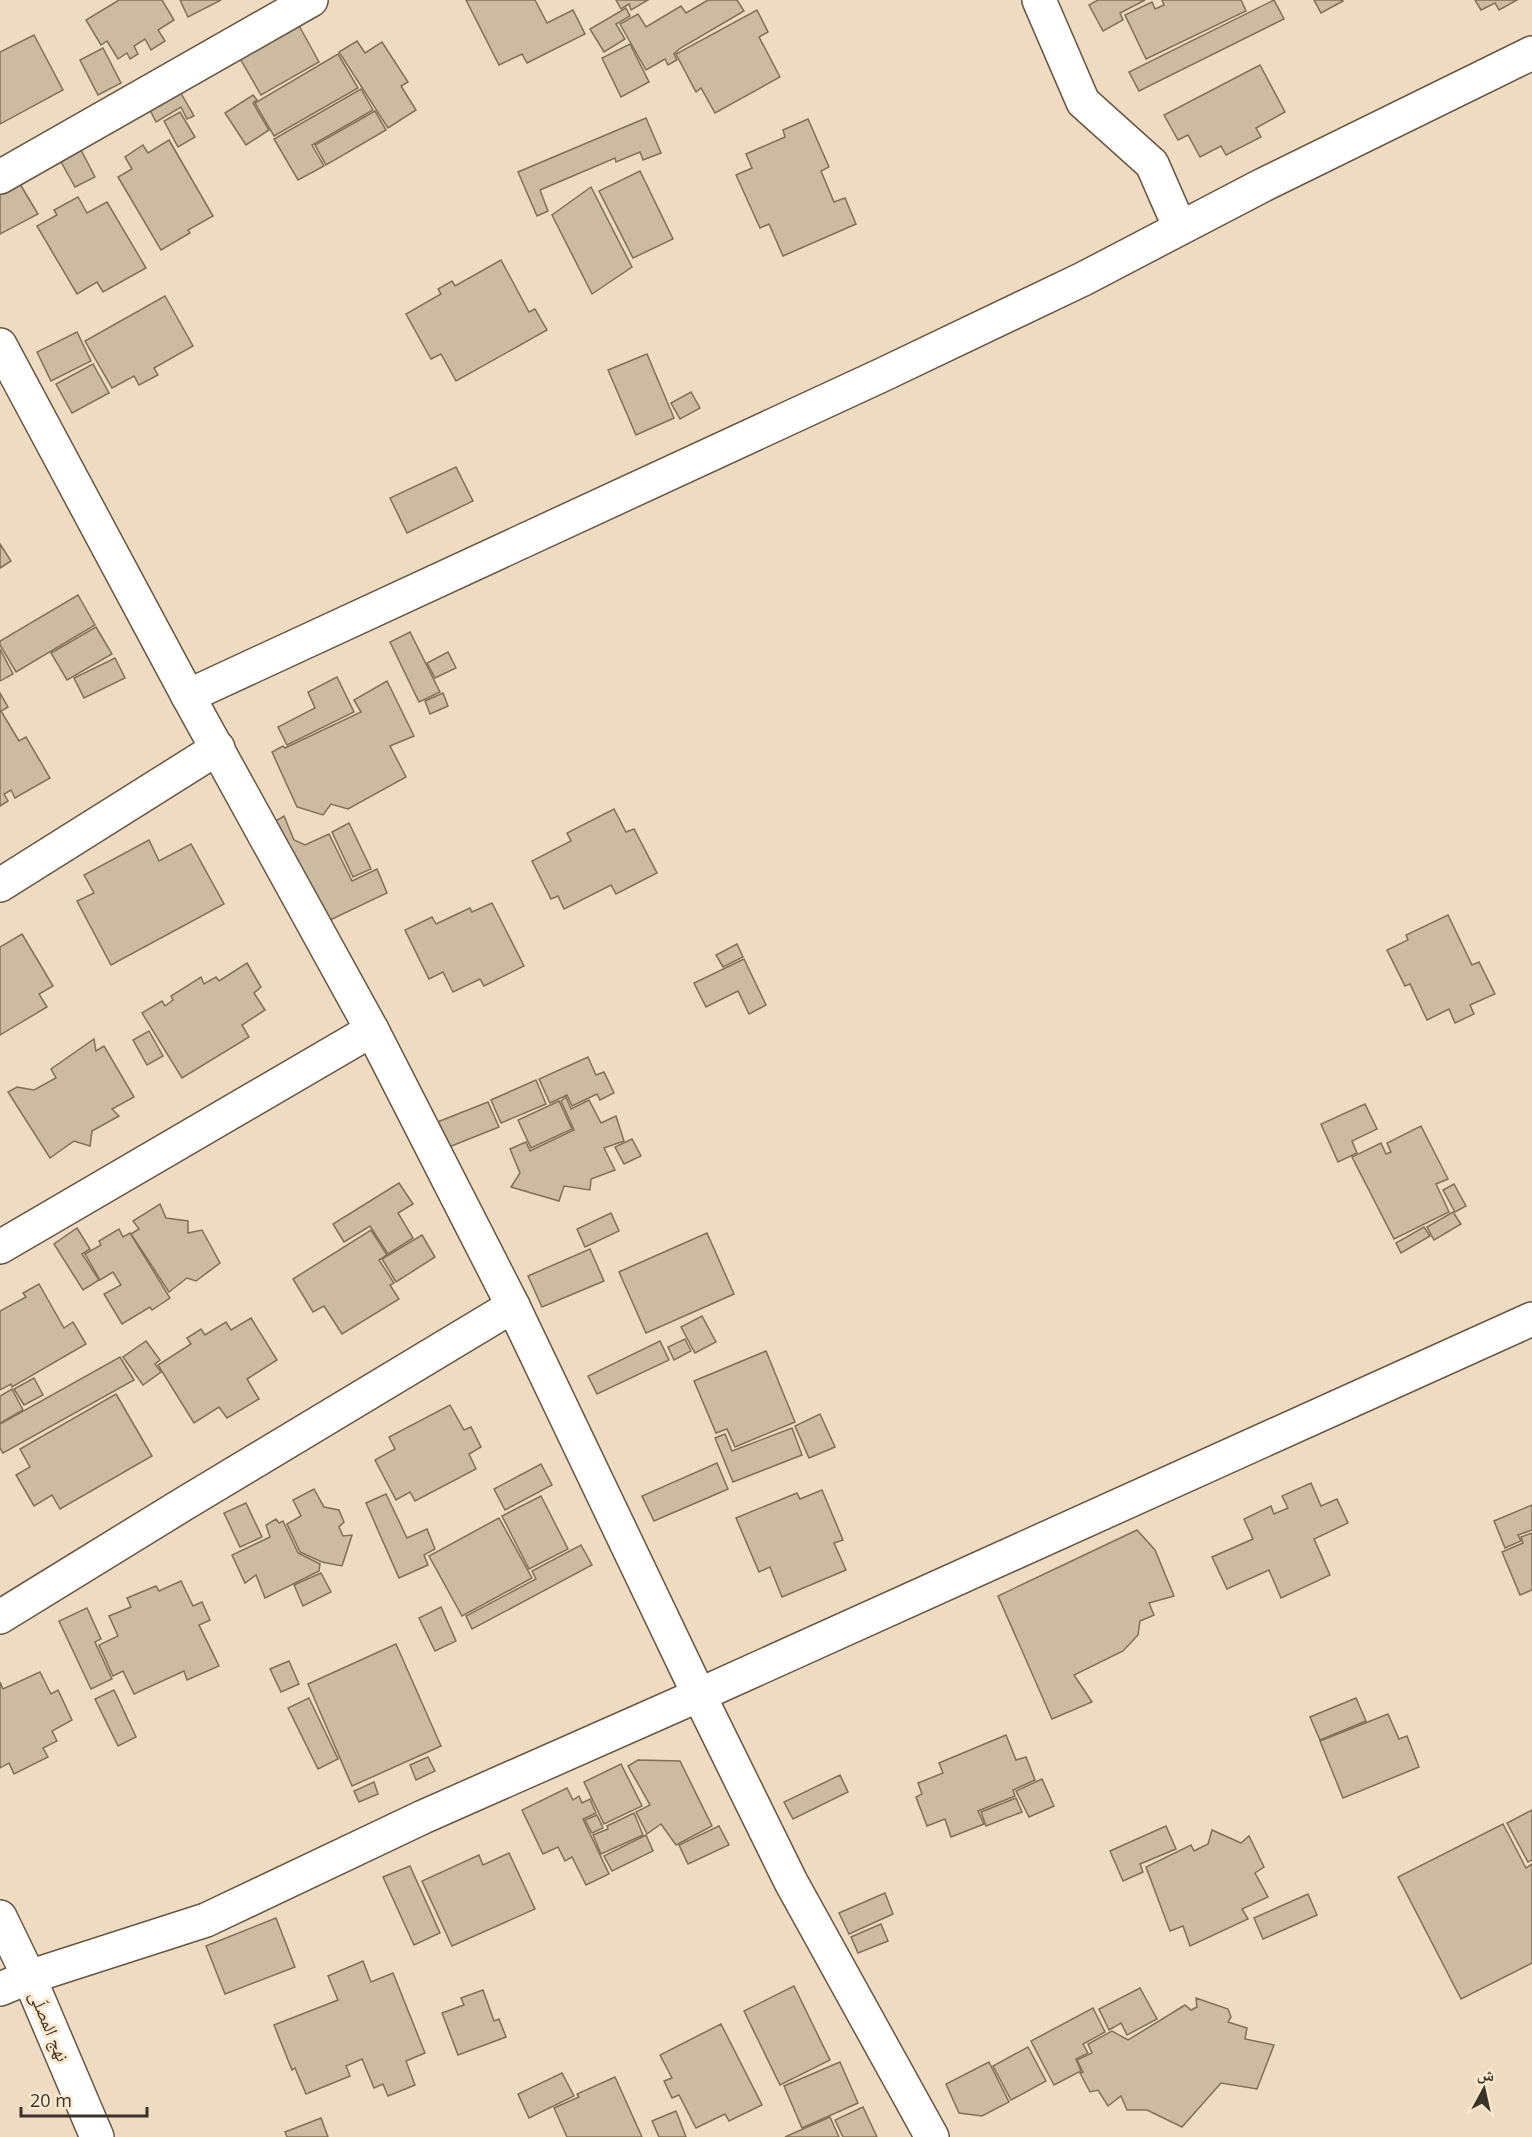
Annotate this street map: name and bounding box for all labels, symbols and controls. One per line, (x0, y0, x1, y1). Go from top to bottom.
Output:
street label: نهج المصلّى (23, 1987, 76, 2066)
north arrow (1454, 2059, 1514, 2119)
text: ش (1476, 2062, 1496, 2086)
scale bar (21, 2080, 147, 2118)
text: 20 m (30, 2088, 72, 2112)

